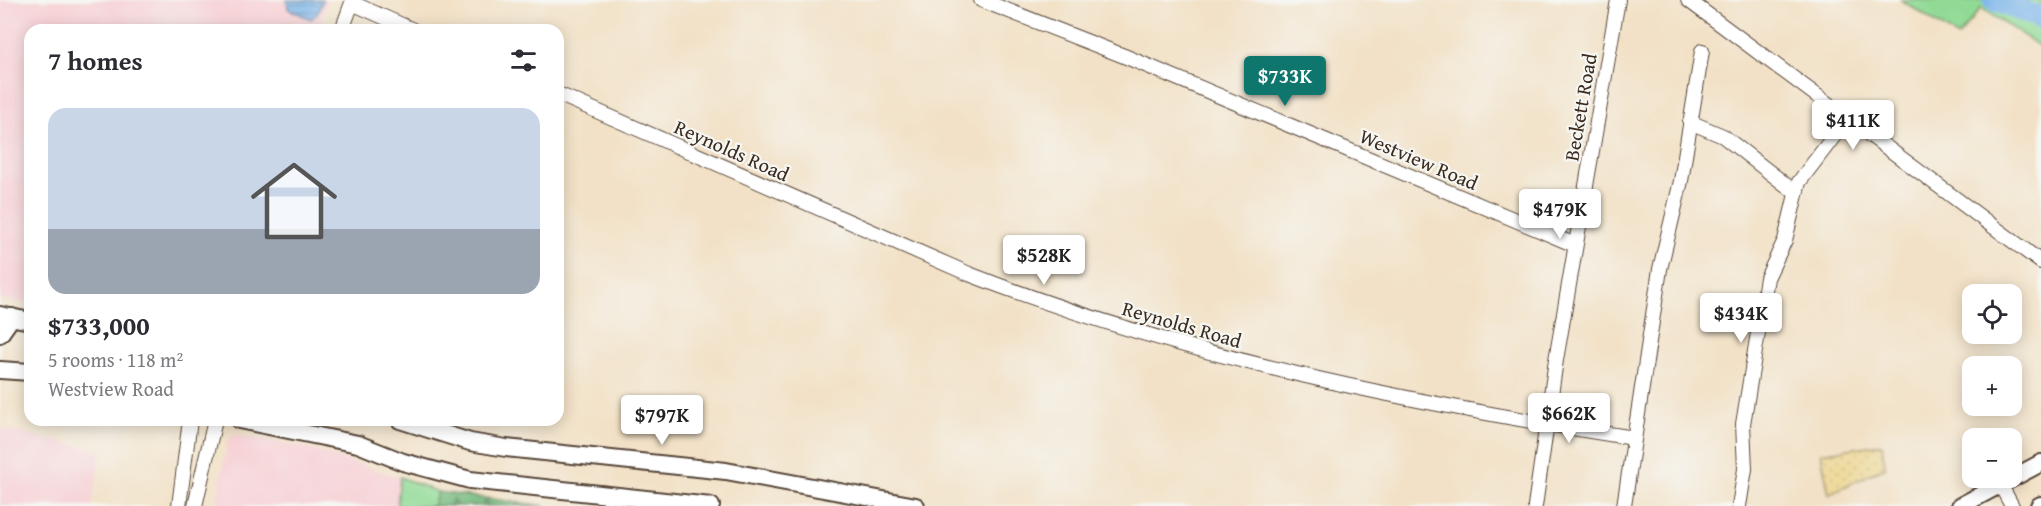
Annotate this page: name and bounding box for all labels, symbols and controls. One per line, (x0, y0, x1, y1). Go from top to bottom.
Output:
text: 7 homes (48, 41, 143, 80)
icon: filters (507, 44, 540, 77)
street label: Beckett Road (1556, 51, 1604, 163)
pin: $733K (1243, 56, 1327, 107)
text: $733K (1258, 61, 1312, 90)
pin: $411K (1811, 100, 1895, 151)
text: $411K (1826, 105, 1880, 134)
street label: Reynolds Road (670, 112, 794, 188)
street label: Westview Road (1355, 121, 1483, 197)
icon: home (240, 147, 348, 255)
pin: $479K (1518, 189, 1602, 240)
text: $479K (1533, 194, 1587, 223)
pin: $528K (1002, 235, 1086, 286)
text: $528K (1017, 240, 1071, 269)
map controls (1962, 284, 2022, 488)
button: locate (1962, 284, 2022, 344)
street label: Reynolds Road (1119, 293, 1245, 355)
pin: $434K (1699, 293, 1783, 344)
text: $434K (1714, 298, 1768, 327)
text: $733,000 (48, 306, 150, 345)
text: 5 rooms · 118 m² (48, 345, 183, 374)
button: + (1962, 356, 2022, 416)
text: Westview Road (48, 374, 174, 403)
pin: $662K (1527, 393, 1611, 444)
pin: $797K (620, 395, 704, 446)
text: $662K (1542, 398, 1596, 427)
text: $797K (635, 400, 689, 429)
button: − (1962, 428, 2022, 488)

